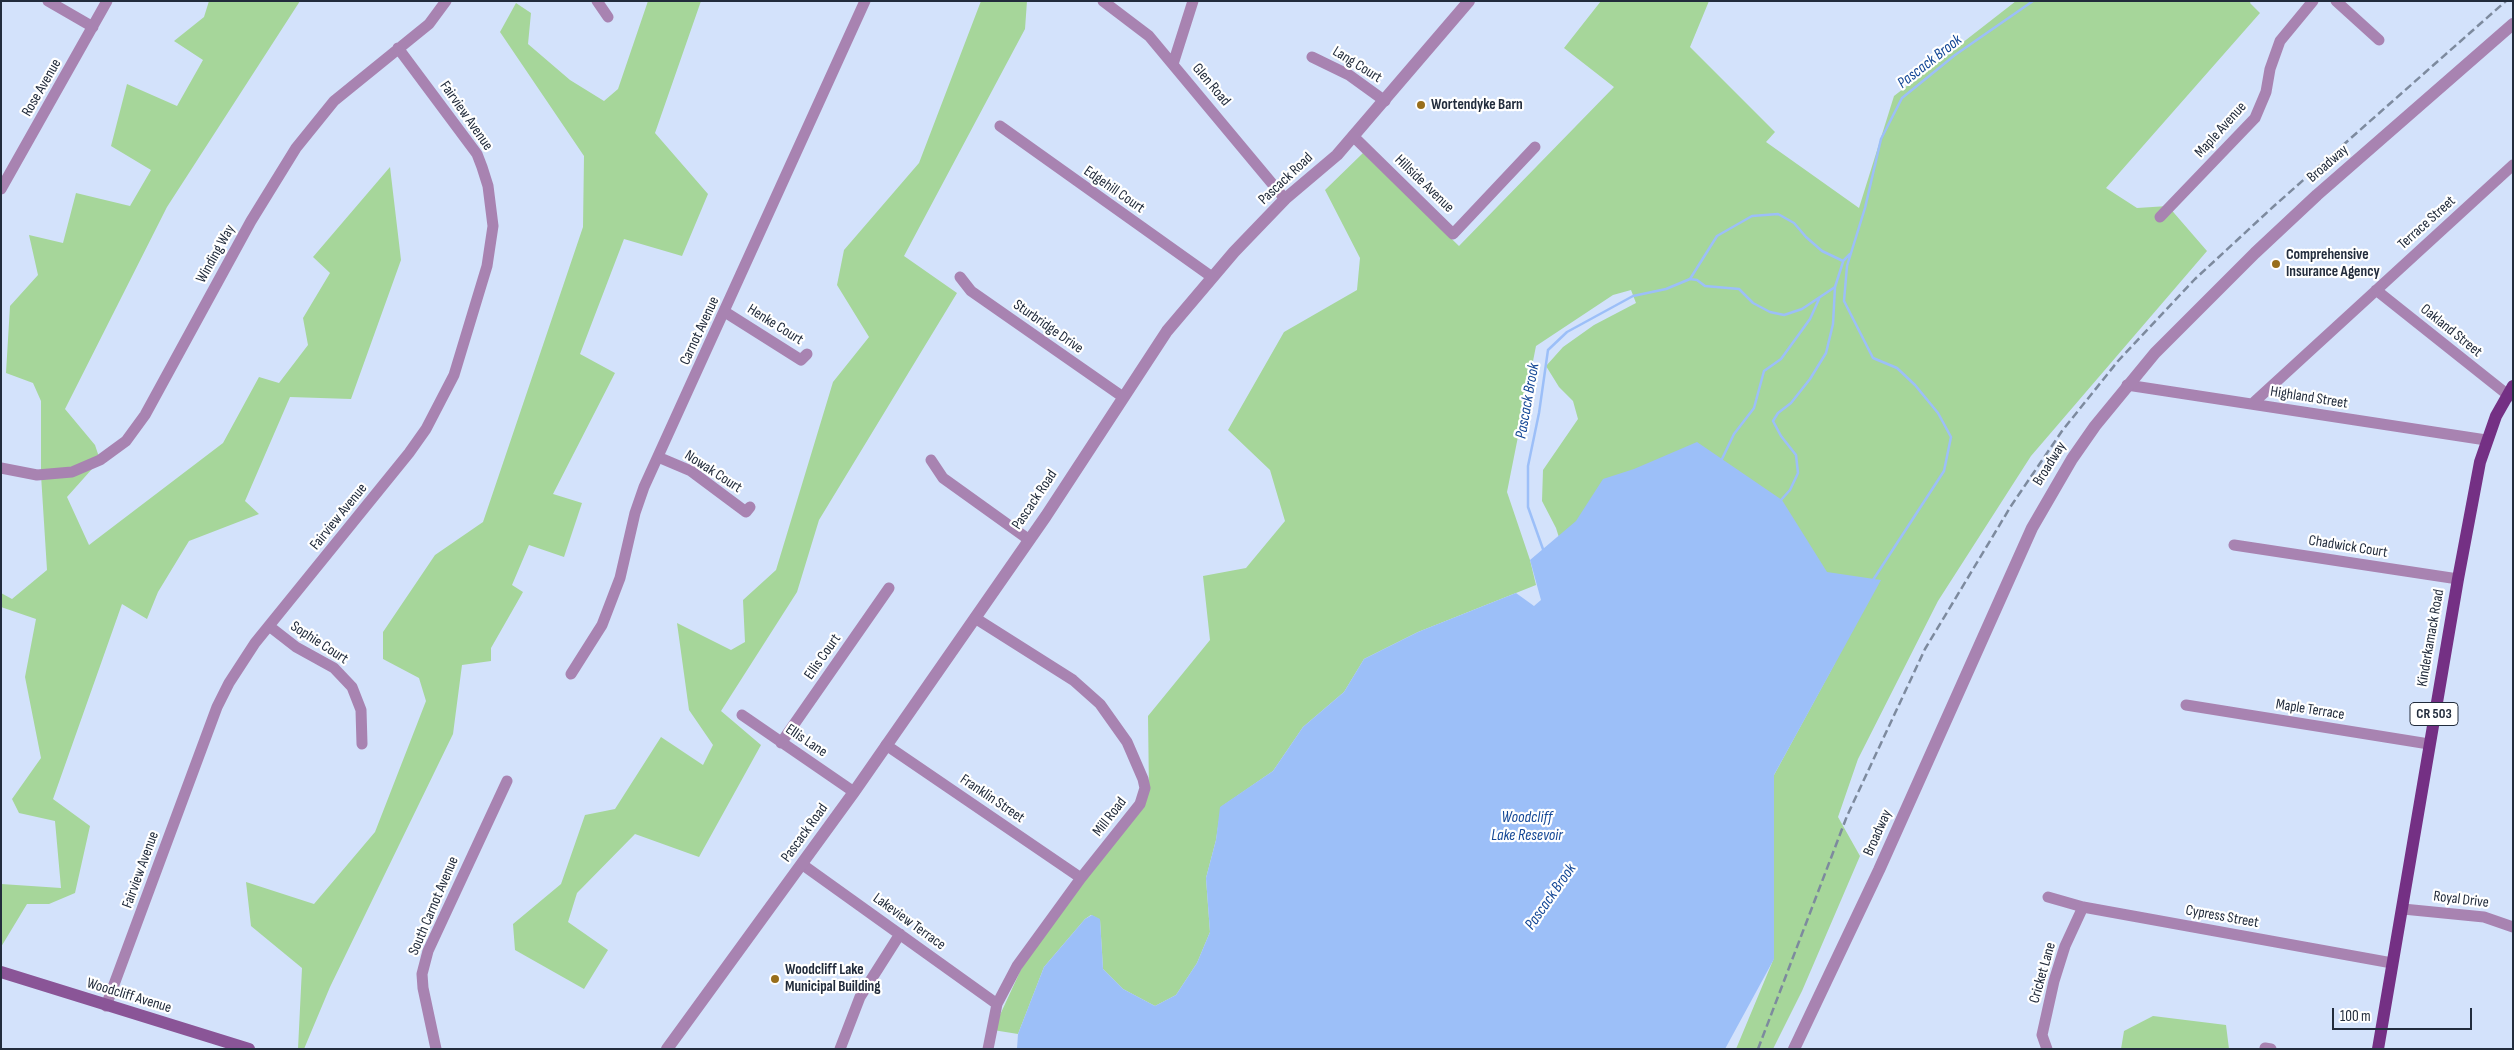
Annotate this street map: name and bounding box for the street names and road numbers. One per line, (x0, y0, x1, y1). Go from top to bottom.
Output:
street label: Lang Court (1329, 43, 1385, 87)
street label: Rose Avenue (18, 56, 66, 120)
street label: Glen Road (1188, 60, 1234, 110)
street label: Fairview Avenue (436, 78, 496, 154)
street label: Maple Avenue (2191, 98, 2251, 162)
street label: Broadway (2304, 141, 2352, 187)
street label: Pascack Road (1255, 149, 1317, 209)
street label: Hillside Avenue (1391, 151, 1457, 217)
street label: Edgehill Court (1080, 163, 1148, 217)
street label: Terrace Street (2394, 192, 2460, 254)
street label: Winding Way (193, 222, 239, 286)
street label: Carnot Avenue (676, 294, 724, 368)
street label: Sturbridge Drive (1009, 296, 1087, 358)
street label: Henke Court (744, 301, 806, 349)
street label: Oakland Street (2417, 301, 2485, 361)
street label: Highland Street (2269, 383, 2349, 413)
street label: Broadway (2029, 439, 2071, 489)
street label: Nowak Court (681, 447, 745, 497)
street label: Pascack Road (1009, 467, 1061, 533)
street label: Fairview Avenue (307, 480, 371, 554)
street label: Chadwick Court (2307, 532, 2389, 562)
street label: Kinderkamack Road (2414, 588, 2448, 688)
street label: Sophie Court (287, 618, 351, 668)
street label: Ellis Court (801, 631, 845, 683)
street label: Maple Terrace (2274, 696, 2346, 724)
road number: CR 503 (2410, 702, 2458, 726)
street label: Ellis Lane (782, 721, 830, 761)
street label: Franklin Street (956, 771, 1028, 827)
street label: Mill Road (1089, 794, 1131, 840)
street label: Pascack Road (778, 800, 832, 866)
street label: Broadway (1860, 807, 1896, 859)
street label: Fairview Avenue (119, 829, 163, 911)
street label: South Carnot Avenue (405, 854, 463, 958)
street label: Royal Drive (2432, 888, 2490, 912)
street label: Lakeview Terrace (869, 890, 949, 954)
street label: Cypress Street (2184, 902, 2260, 932)
street label: Cricket Lane (2026, 940, 2060, 1006)
street label: Woodcliff Avenue (84, 975, 174, 1017)

